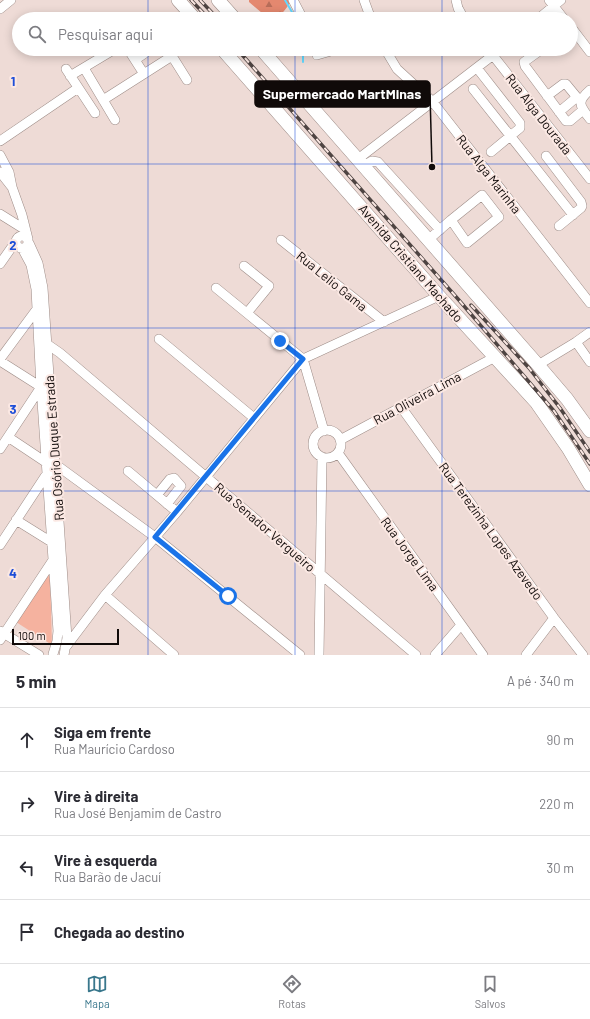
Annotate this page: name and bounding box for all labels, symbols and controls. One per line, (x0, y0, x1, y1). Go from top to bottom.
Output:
search box (12, 12, 578, 56)
icon: search (26, 23, 48, 45)
text: Pesquisar aqui (58, 25, 153, 43)
street label: Rua Alga Dourada (502, 70, 576, 158)
text: 1 (11, 73, 15, 89)
callout: Supermercado MartMinas (255, 81, 430, 107)
text: Supermercado MartMinas (263, 85, 421, 102)
street label: Rua Alga Marinha (453, 131, 525, 217)
street label: Avenida Cristiano Machado (355, 201, 467, 325)
text: 2 (9, 237, 17, 253)
street label: Rua Lelio Gama (293, 248, 371, 314)
route end (271, 332, 289, 350)
street label: Rua Oliveira Lima (371, 368, 463, 428)
street label: Rua Osório Duque Estrada (41, 375, 67, 521)
text: 3 (9, 401, 17, 417)
street label: Rua Terezinha Lopes Azevedo (436, 459, 546, 603)
street label: Rua Senador Vergueiro (211, 479, 319, 575)
street label: Rua Jorge Lima (378, 514, 442, 594)
text: 4 (9, 565, 17, 581)
route start (219, 587, 237, 605)
scale bar (12, 627, 119, 646)
text: 100 m (18, 629, 46, 642)
text: 5 min (16, 671, 56, 691)
text: A pé · 340 m (507, 673, 574, 689)
text: Siga em frente (54, 723, 151, 741)
icon: ahead (16, 729, 38, 751)
text: 90 m (547, 732, 574, 748)
text: Rua Maurício Cardoso (54, 741, 175, 757)
text: Vire à direita (54, 787, 138, 805)
icon: right (16, 793, 38, 815)
text: 220 m (539, 796, 574, 812)
text: Rua José Benjamim de Castro (54, 805, 222, 821)
text: Vire à esquerda (54, 851, 157, 869)
icon: left (16, 857, 38, 879)
text: 30 m (547, 860, 574, 876)
text: Rua Barão de Jacuí (54, 869, 161, 885)
icon: arrive (16, 921, 38, 943)
text: Chegada ao destino (54, 923, 185, 941)
tab: Mapa (84, 973, 110, 1010)
tab: Rotas (278, 973, 306, 1010)
tab: Salvos (475, 973, 506, 1010)

